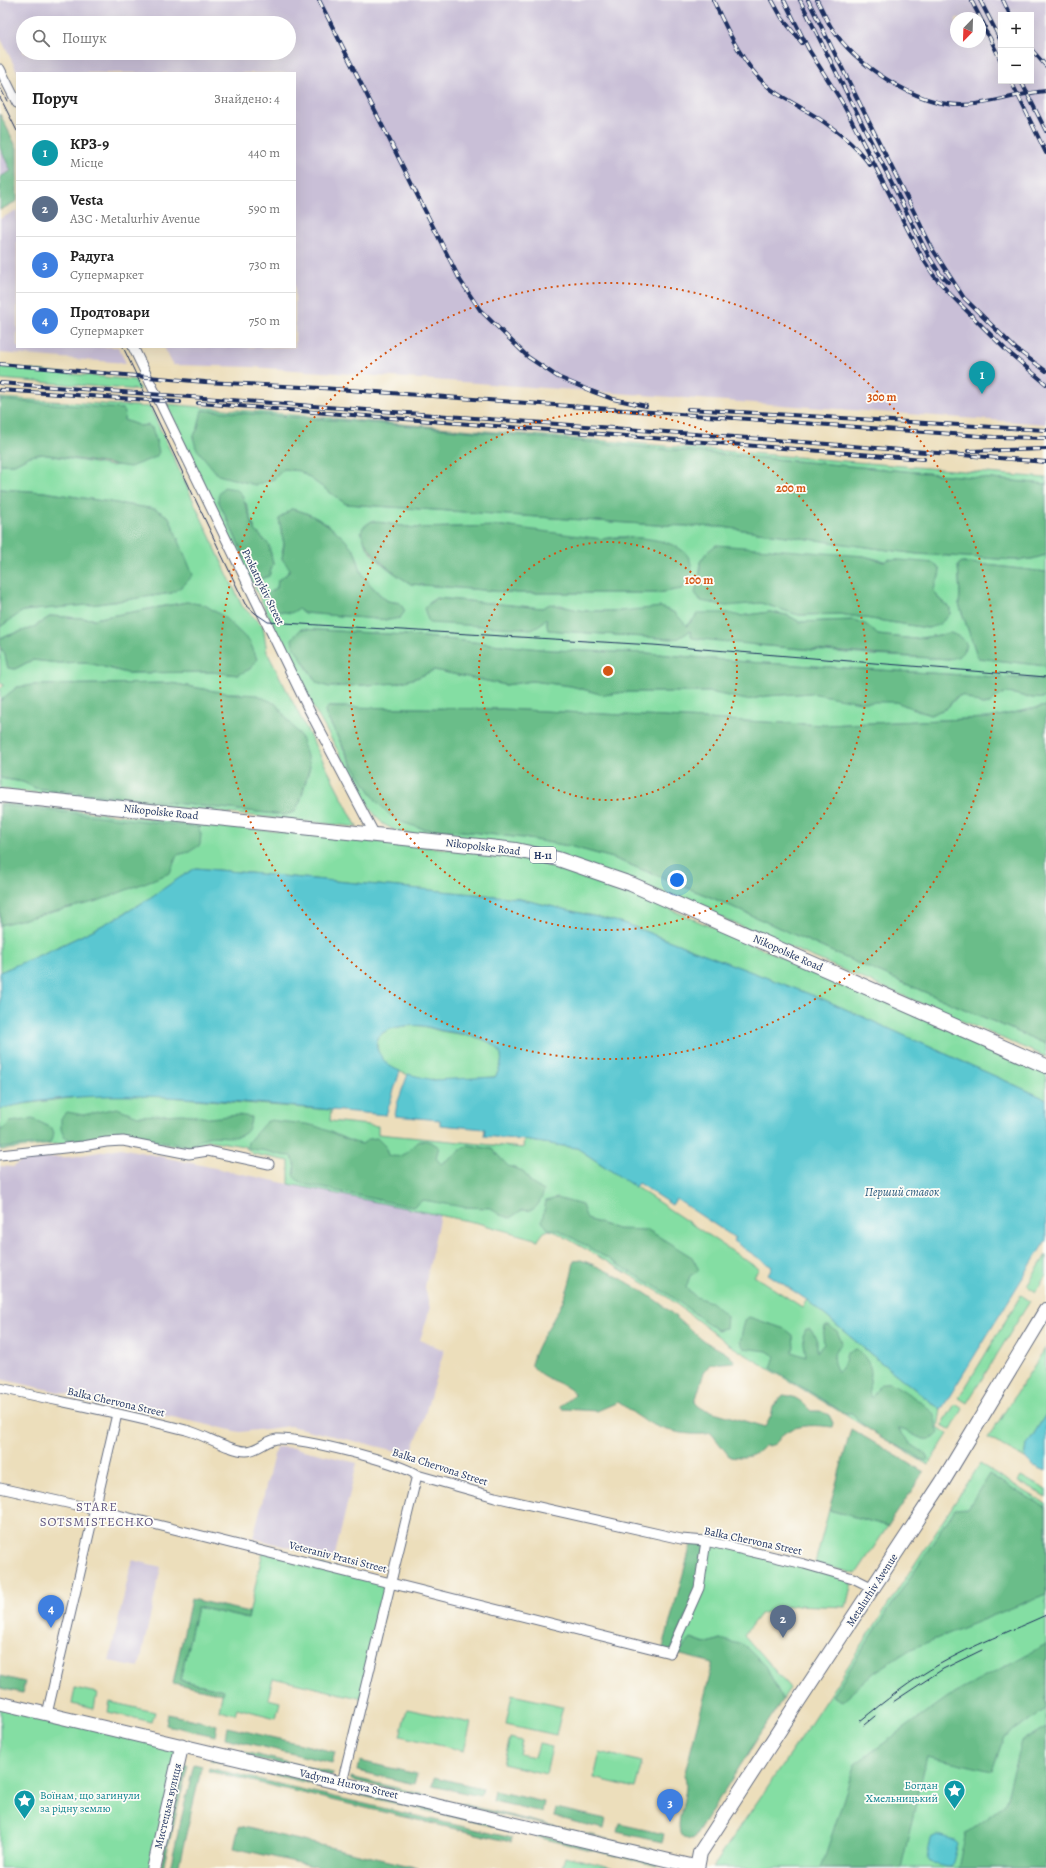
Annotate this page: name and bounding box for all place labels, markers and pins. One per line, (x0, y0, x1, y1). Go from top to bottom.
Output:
pin: 1 (969, 361, 995, 394)
centre of rings (601, 664, 615, 678)
pin: 4 (38, 1595, 64, 1628)
pin: 2 (770, 1605, 796, 1638)
place label: Богдан Хмельницький (866, 1778, 938, 1806)
place icon: Богдан Хмельницький (941, 1778, 967, 1811)
place icon: Воїнам, що загинули за рідну землю (12, 1788, 38, 1821)
place label: Воїнам, що загинули за рідну землю (40, 1788, 140, 1816)
pin: 3 (657, 1789, 683, 1822)

